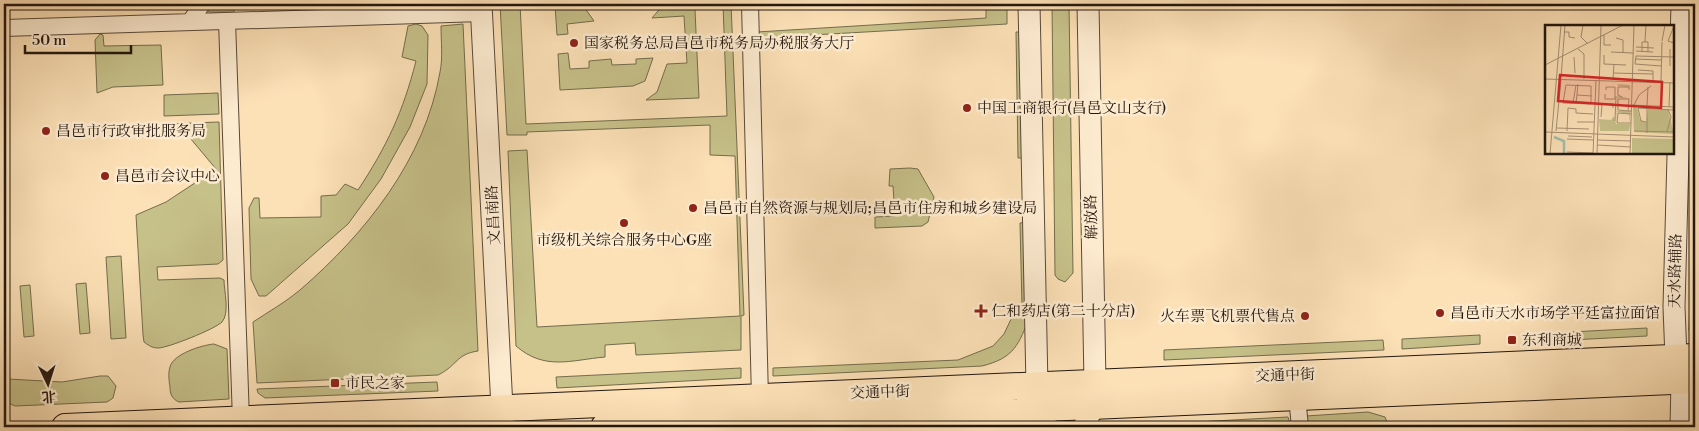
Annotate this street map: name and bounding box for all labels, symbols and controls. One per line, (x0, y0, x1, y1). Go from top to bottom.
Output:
scale bar (25, 22, 131, 54)
inset map (1545, 25, 1674, 154)
text: 50 m (32, 31, 66, 50)
place label: 国家税务总局昌邑市税务局办税服务大厅 (584, 34, 854, 53)
marker: 国家税务总局昌邑市税务局办税服务大厅 (568, 37, 580, 49)
place label: 中国工商银行(昌邑文山支行) (977, 99, 1166, 118)
marker: 中国工商银行(昌邑文山支行) (961, 102, 973, 114)
place label: 昌邑市行政审批服务局 (56, 122, 206, 141)
marker: 昌邑市行政审批服务局 (40, 125, 52, 137)
place label: 昌邑市会议中心 (115, 167, 220, 186)
marker: 昌邑市会议中心 (99, 170, 111, 182)
street label: 文昌南路 (482, 185, 505, 245)
street label: 解放路 (1082, 194, 1101, 240)
place label: 昌邑市自然资源与规划局;昌邑市住房和城乡建设局 (703, 199, 1037, 218)
marker: 昌邑市自然资源与规划局;昌邑市住房和城乡建设局 (687, 202, 699, 214)
marker: 市级机关综合服务中心G座 (618, 217, 630, 229)
place label: 市级机关综合服务中心G座 (536, 231, 712, 250)
street label: 天水路辅路 (1665, 233, 1686, 309)
place label: 仁和药店(第二十分店) (991, 302, 1135, 321)
place label: 昌邑市天水市场学平廷富拉面馆 (1450, 304, 1660, 323)
marker: 仁和药店(第二十分店) (975, 305, 987, 317)
place label: 火车票飞机票代售点 (1160, 307, 1295, 326)
marker: 昌邑市天水市场学平廷富拉面馆 (1434, 307, 1446, 319)
marker: 火车票飞机票代售点 (1299, 310, 1311, 322)
place label: 东利商城 (1522, 331, 1582, 350)
marker: 东利商城 (1506, 334, 1518, 346)
north arrow (22, 358, 72, 408)
street label: 交通中街 (1255, 365, 1315, 386)
place label: 市民之家 (345, 374, 405, 393)
marker: 市民之家 (329, 377, 341, 389)
street label: 交通中街 (850, 382, 910, 403)
text: 北 (41, 387, 56, 405)

